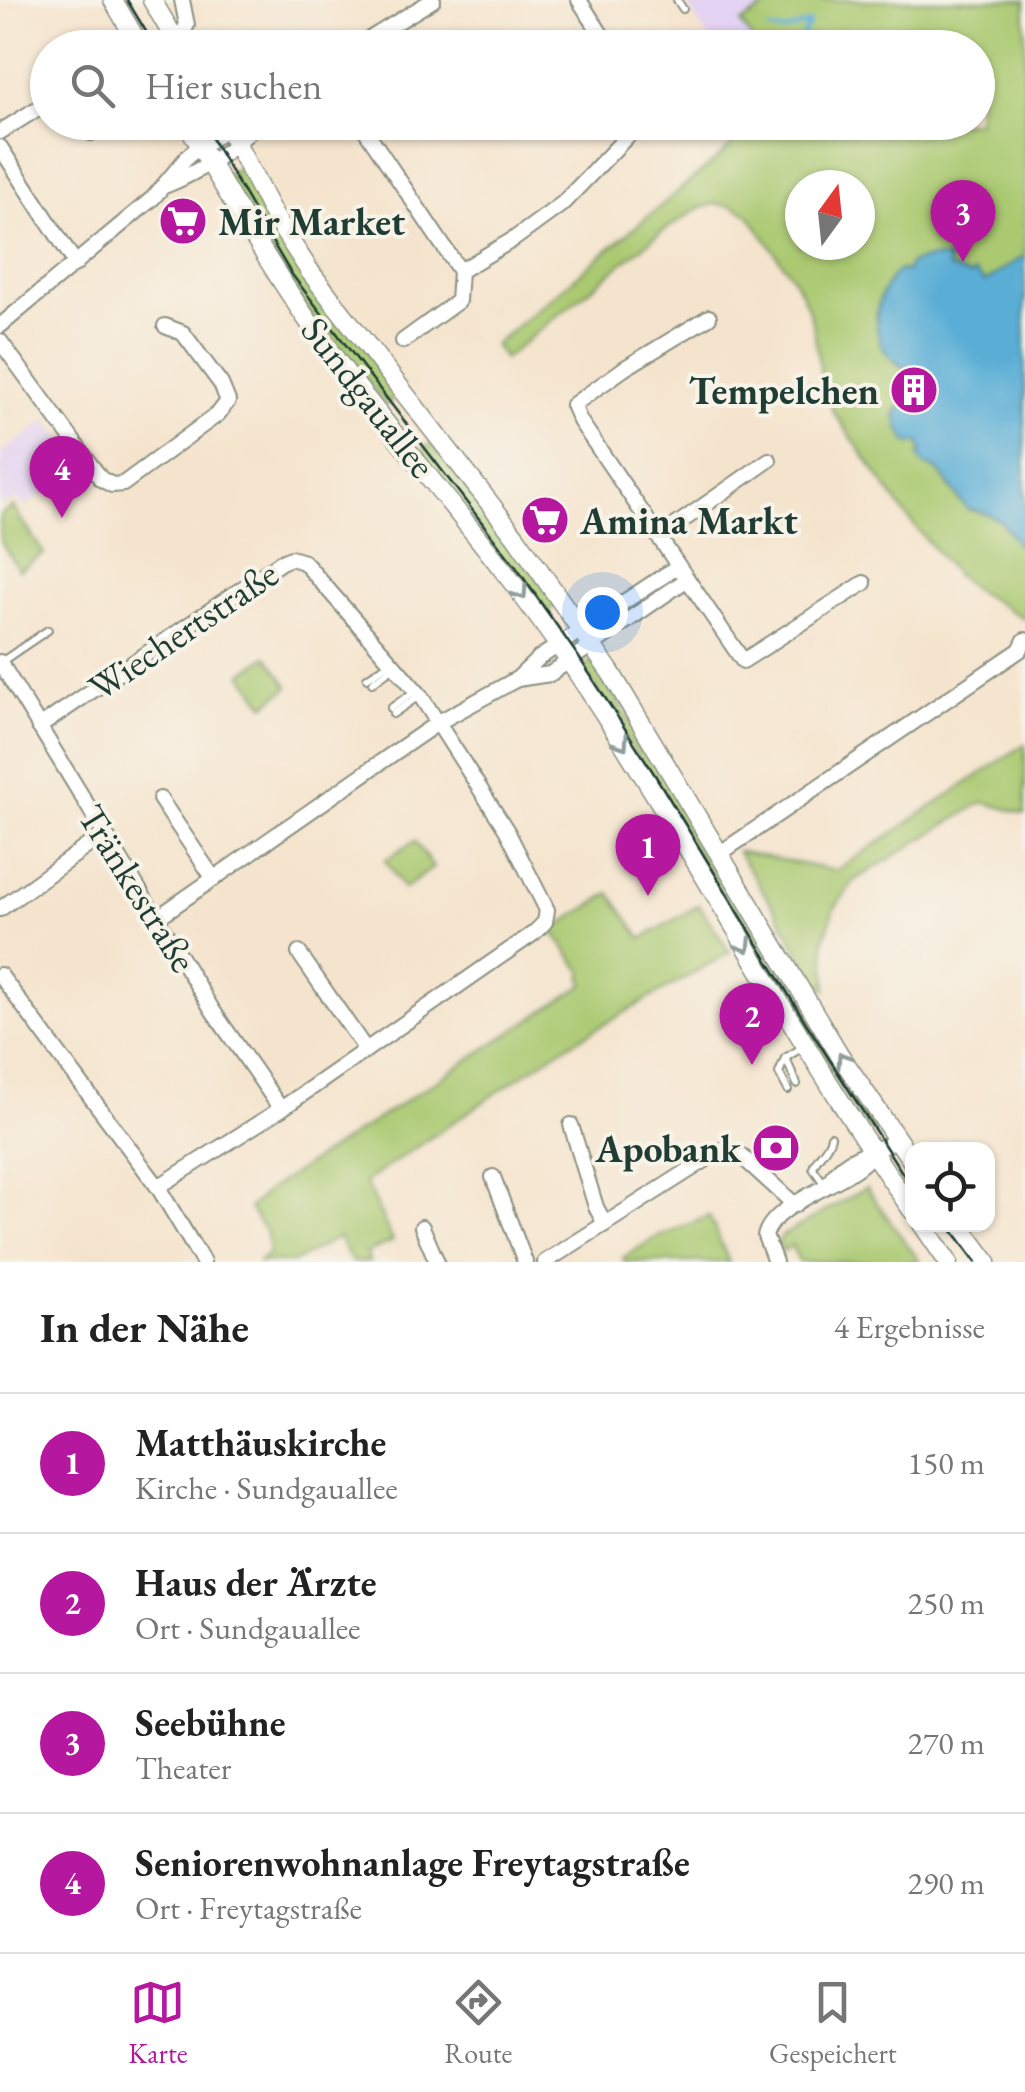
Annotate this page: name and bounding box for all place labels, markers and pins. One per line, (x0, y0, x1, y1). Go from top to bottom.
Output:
pin: 3 (930, 180, 996, 262)
supermarket icon: Mir Market (157, 195, 209, 247)
place label: Mir Market (218, 197, 405, 246)
building icon: Tempelchen (888, 364, 940, 416)
place label: Tempelchen (689, 366, 879, 415)
pin: 4 (30, 436, 94, 518)
supermarket icon: Amina Markt (519, 494, 571, 546)
place label: Amina Markt (579, 496, 798, 545)
pin: 1 (616, 814, 680, 896)
pin: 2 (720, 982, 784, 1065)
bank icon: Apobank (750, 1122, 802, 1174)
place label: Apobank (594, 1124, 742, 1173)

